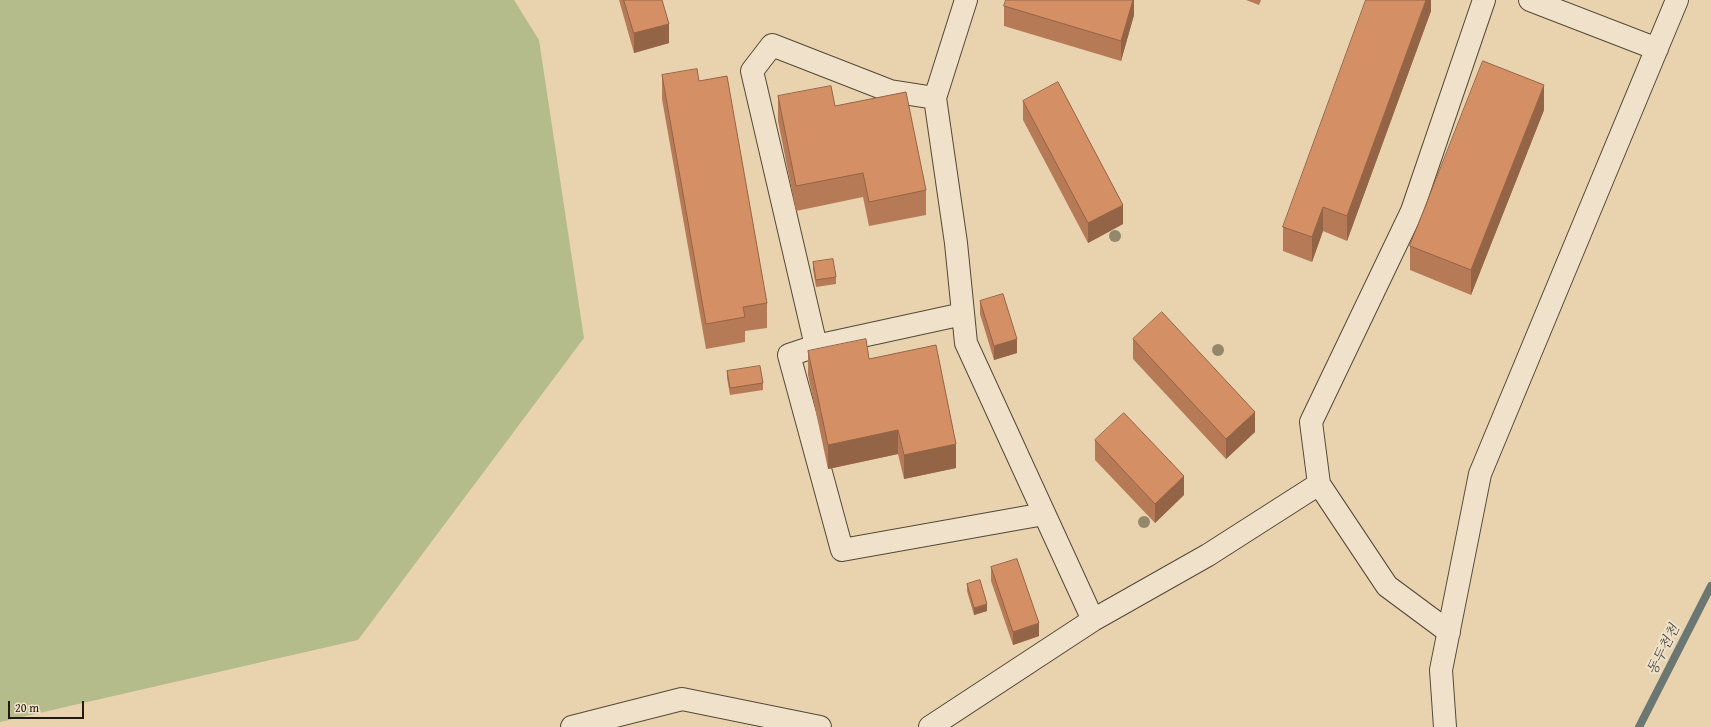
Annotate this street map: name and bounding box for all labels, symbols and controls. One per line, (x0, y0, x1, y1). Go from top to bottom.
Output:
water label: 동두천천 (1644, 622, 1684, 678)
scale bar (10, 693, 86, 719)
text: 20 m (15, 699, 39, 716)

